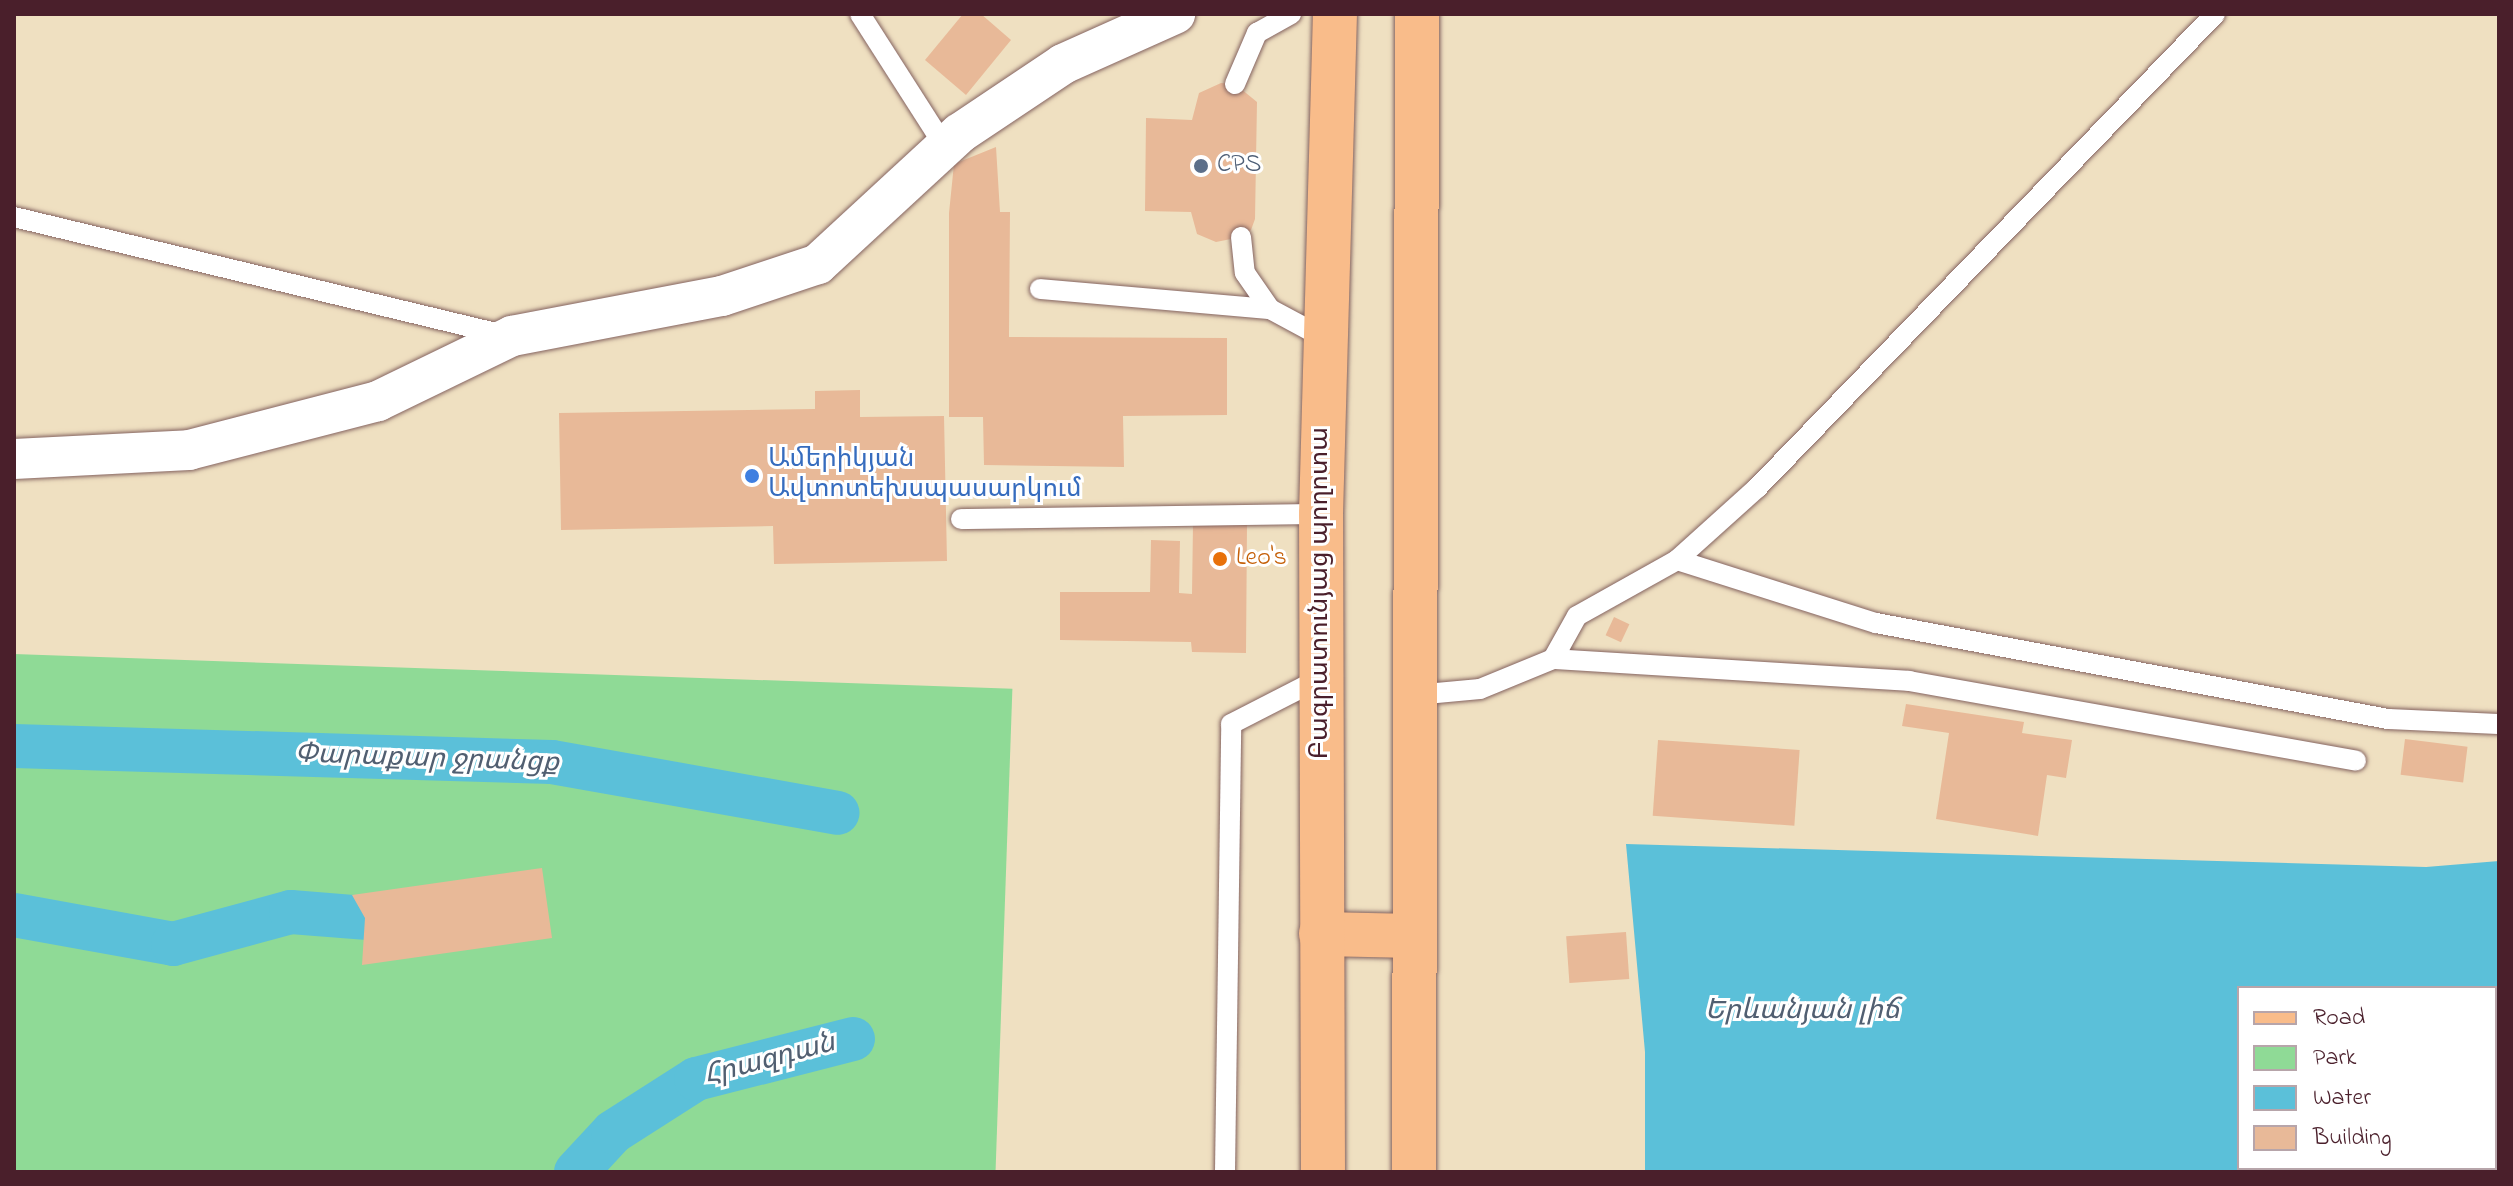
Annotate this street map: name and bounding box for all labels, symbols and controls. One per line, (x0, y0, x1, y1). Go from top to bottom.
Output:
place label: CPS (1217, 150, 1261, 182)
marker: CPS (1192, 157, 1210, 175)
street label: Բագրատունյաց պողոտա (1306, 427, 1338, 759)
place label: Ամերիկյան Ավտոտեխսպասարկում (768, 445, 1082, 506)
marker: Ամերիկյան Ավտոտեխսպասարկում (743, 467, 761, 485)
place label: Leo's (1236, 543, 1287, 575)
marker: Leo's (1211, 550, 1229, 568)
water label: Փարաքար ջրանցք (294, 739, 560, 781)
legend (2237, 986, 2497, 1170)
water label: Երևանյան լիճ (1705, 995, 1899, 1029)
text: Road (2313, 1001, 2365, 1036)
water label: Հրազդան (701, 1027, 839, 1095)
text: Park (2313, 1041, 2356, 1076)
text: Water (2313, 1081, 2371, 1116)
text: Building (2313, 1121, 2392, 1156)

